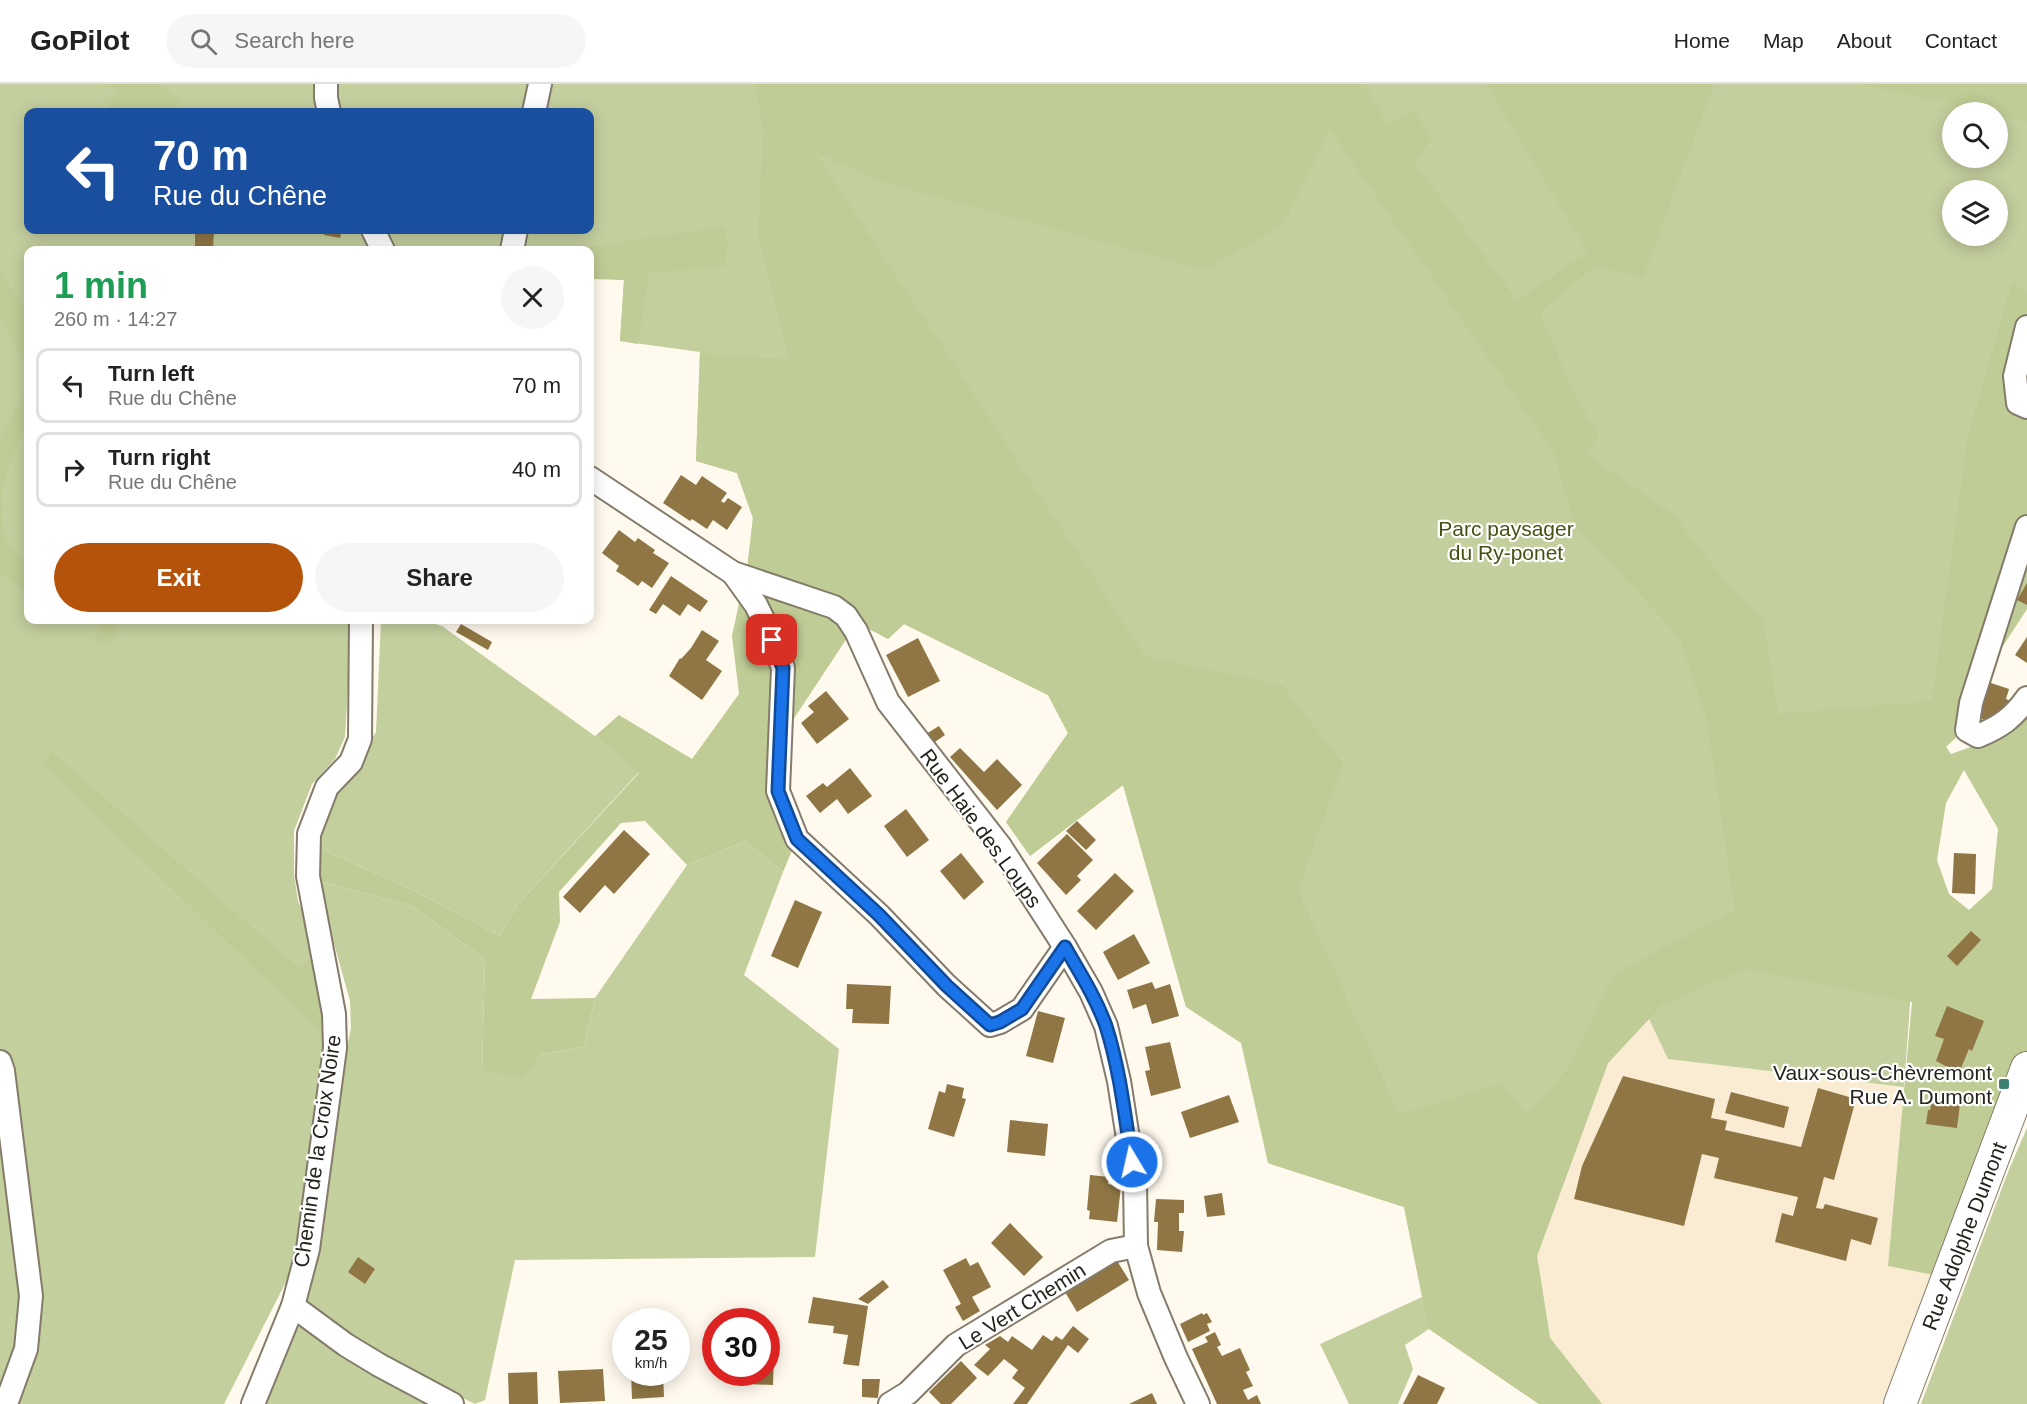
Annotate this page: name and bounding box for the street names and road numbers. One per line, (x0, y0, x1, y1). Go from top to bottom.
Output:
street label: Rue Haie des Loups (916, 744, 1046, 912)
street label: Chemin de la Croix Noire (289, 1033, 345, 1269)
street label: Rue Adolphe Dumont (1917, 1139, 2011, 1333)
street label: Le Vert Chemin (955, 1258, 1089, 1354)

